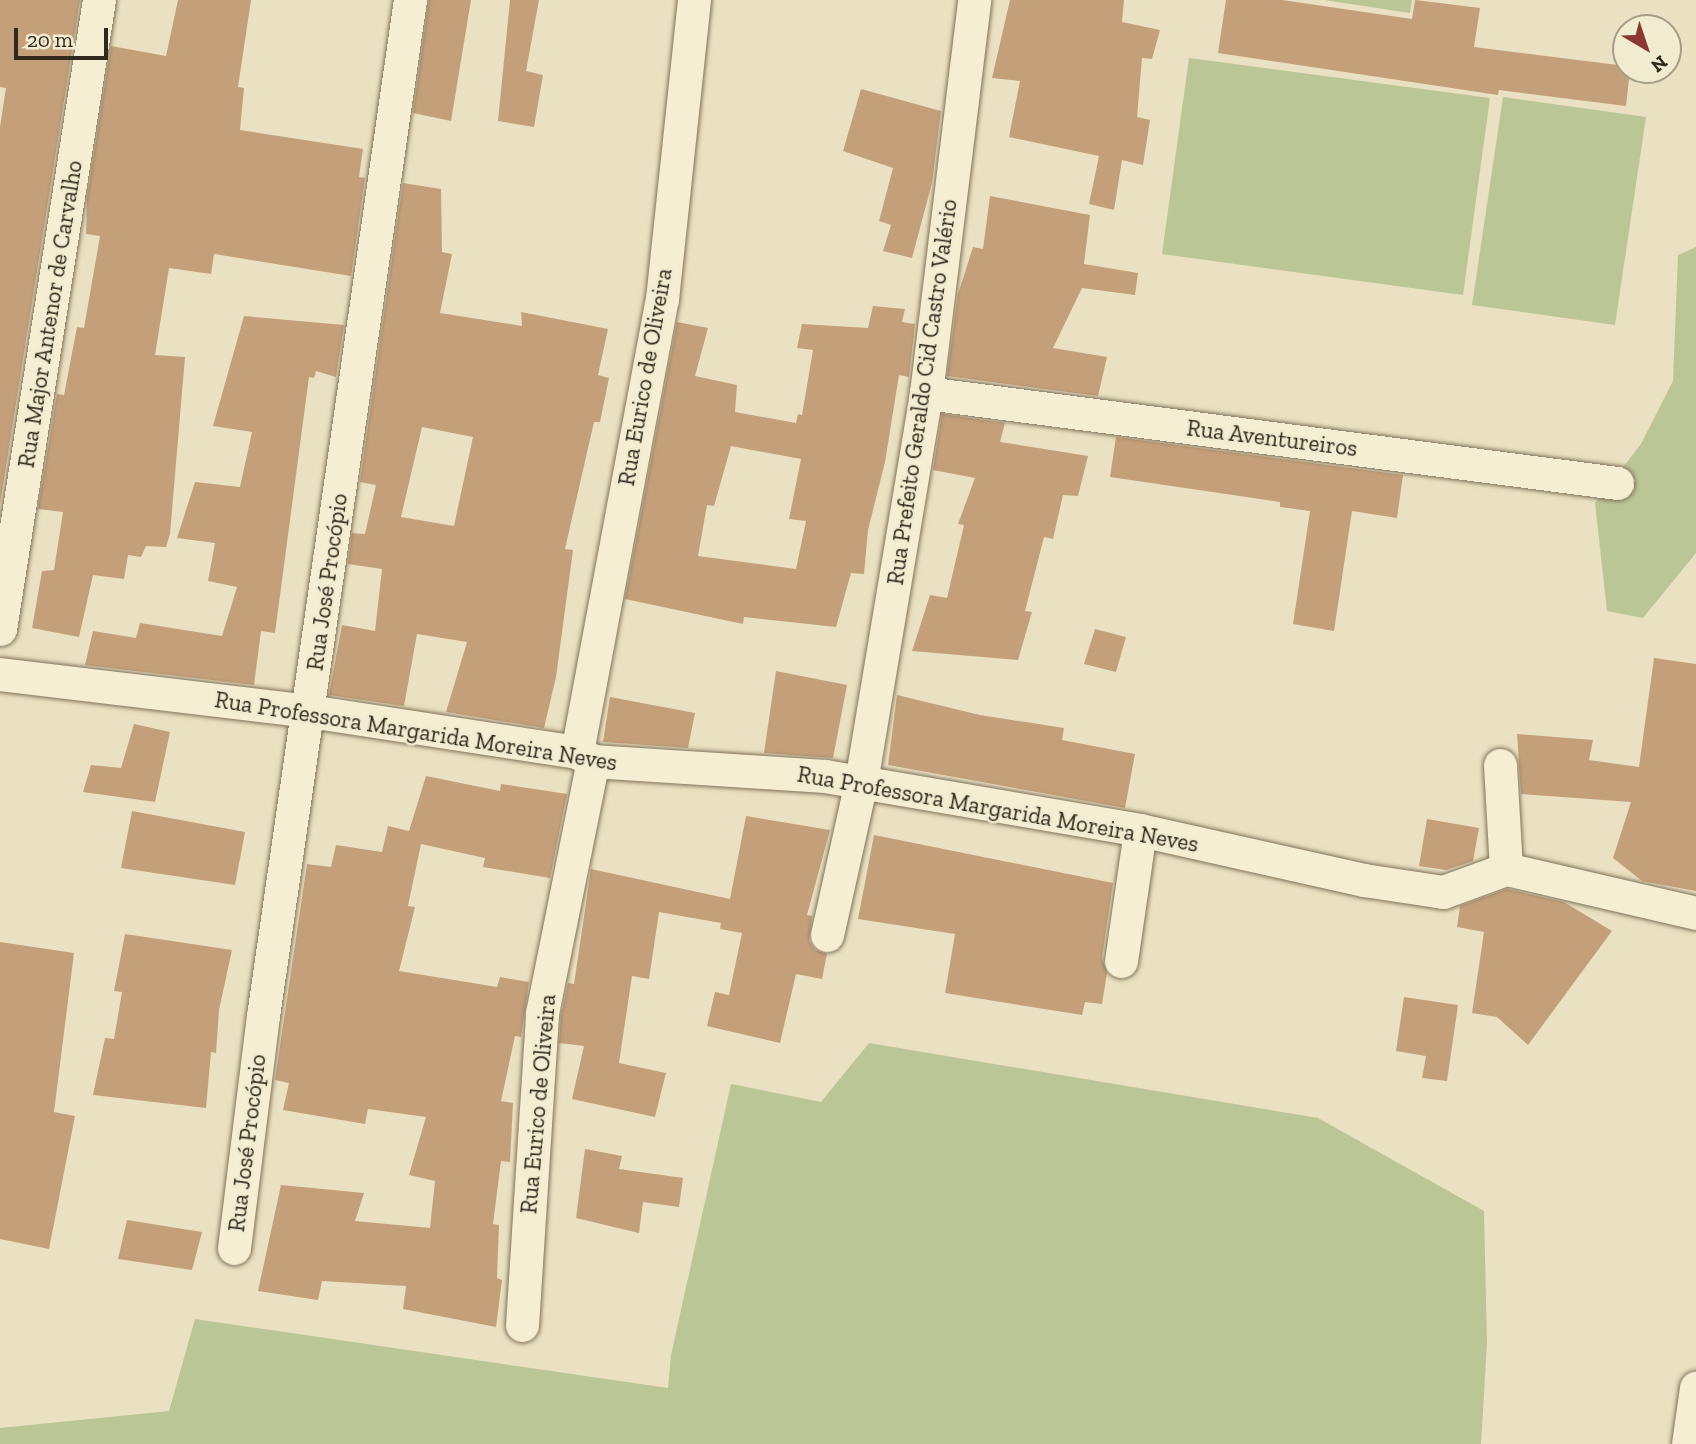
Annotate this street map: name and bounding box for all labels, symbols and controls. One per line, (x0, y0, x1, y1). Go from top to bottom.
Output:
scale bar (18, 14, 112, 58)
north arrow (1612, 14, 1682, 84)
text: 20 m (27, 27, 73, 52)
text: N (1646, 51, 1672, 78)
street label: Rua Major Antenor de Carvalho (12, 158, 88, 470)
street label: Rua Prefeito Geraldo Cid Castro Valério (881, 197, 963, 587)
street label: Rua Eurico de Oliveira (612, 266, 678, 488)
street label: Rua Aventureiros (1185, 414, 1359, 462)
street label: Rua José Procópio (301, 491, 353, 673)
street label: Rua Professora Margarida Moreira Neves (213, 686, 619, 776)
street label: Rua Professora Margarida Moreira Neves (795, 760, 1201, 858)
street label: Rua Eurico de Oliveira (515, 993, 561, 1215)
street label: Rua José Procópio (222, 1052, 272, 1234)

